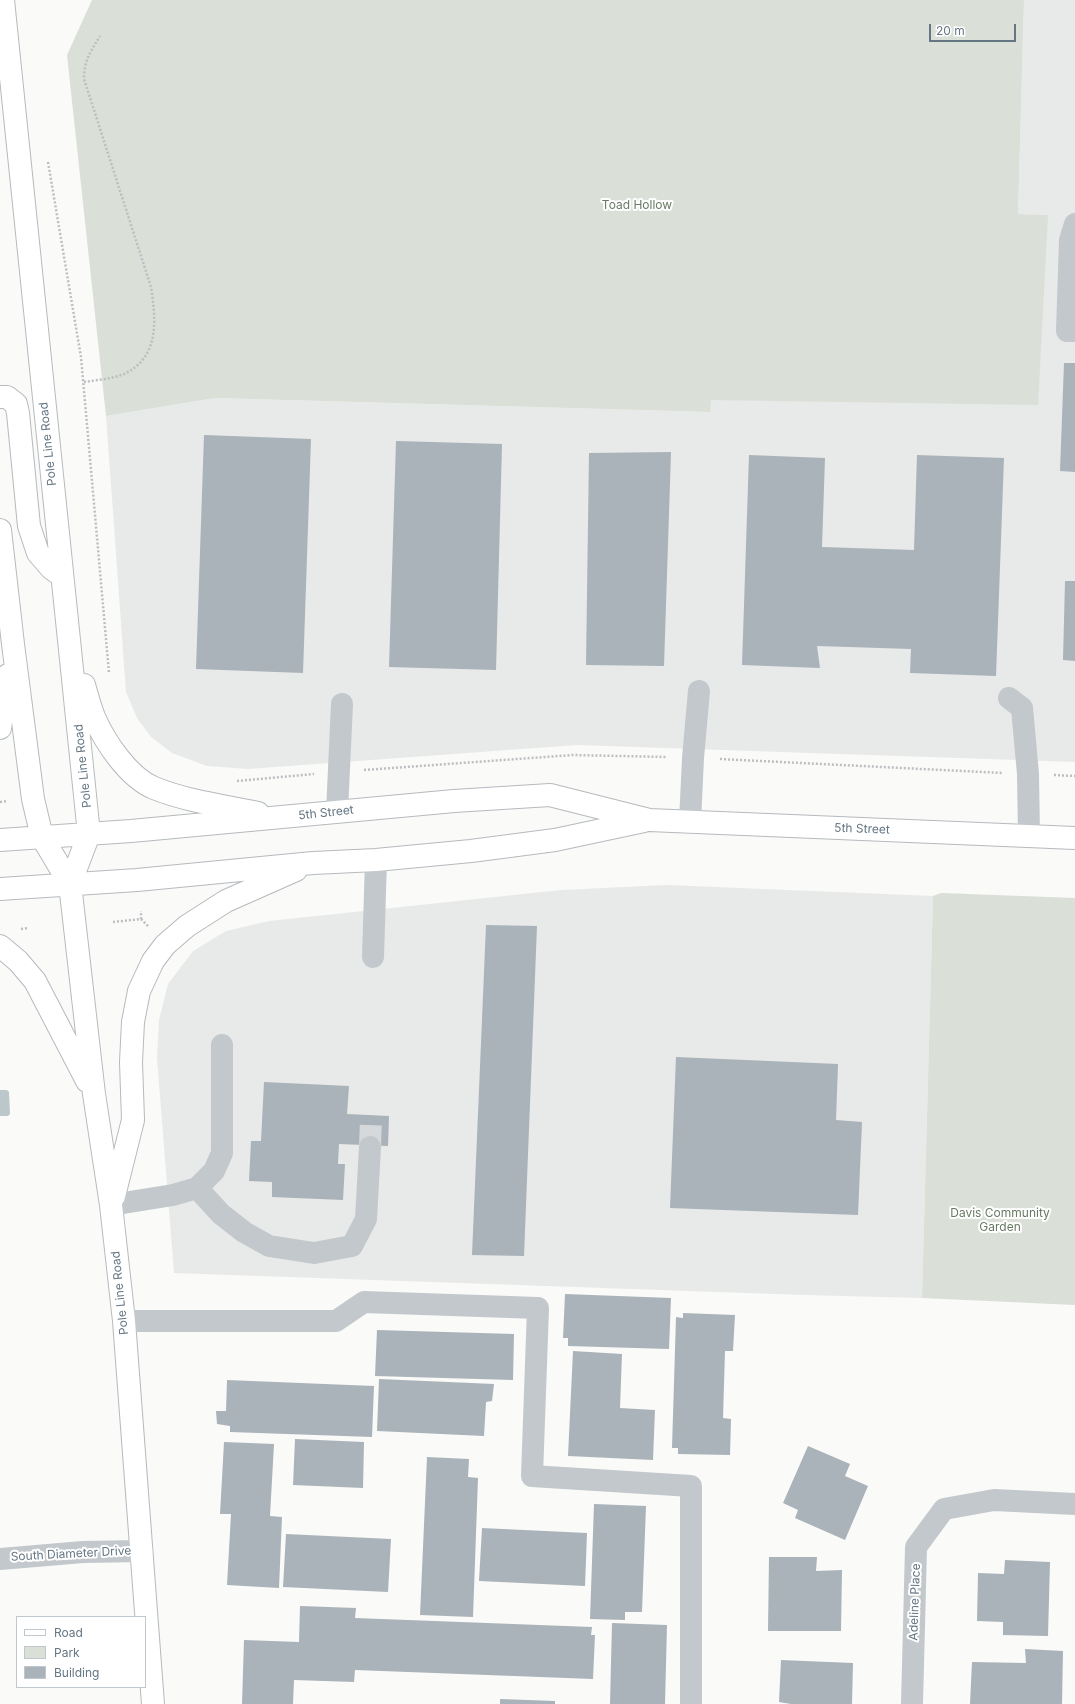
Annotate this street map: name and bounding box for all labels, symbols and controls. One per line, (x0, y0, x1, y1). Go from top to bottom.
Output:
scale bar (931, 16, 1018, 42)
text: 20 m (936, 23, 965, 38)
park label: Toad Hollow (602, 198, 672, 212)
street label: Pole Line Road (36, 401, 60, 487)
street label: Pole Line Road (71, 723, 95, 809)
street label: 5th Street (298, 803, 354, 823)
street label: 5th Street (834, 821, 890, 837)
park label: Davis Community Garden (950, 1206, 1050, 1234)
street label: Pole Line Road (108, 1250, 132, 1336)
street label: South Diameter Drive (10, 1544, 132, 1564)
street label: Adeline Place (906, 1563, 924, 1641)
legend (16, 1616, 146, 1688)
text: Road (54, 1625, 83, 1640)
text: Park (54, 1645, 80, 1660)
text: Building (54, 1665, 99, 1680)

